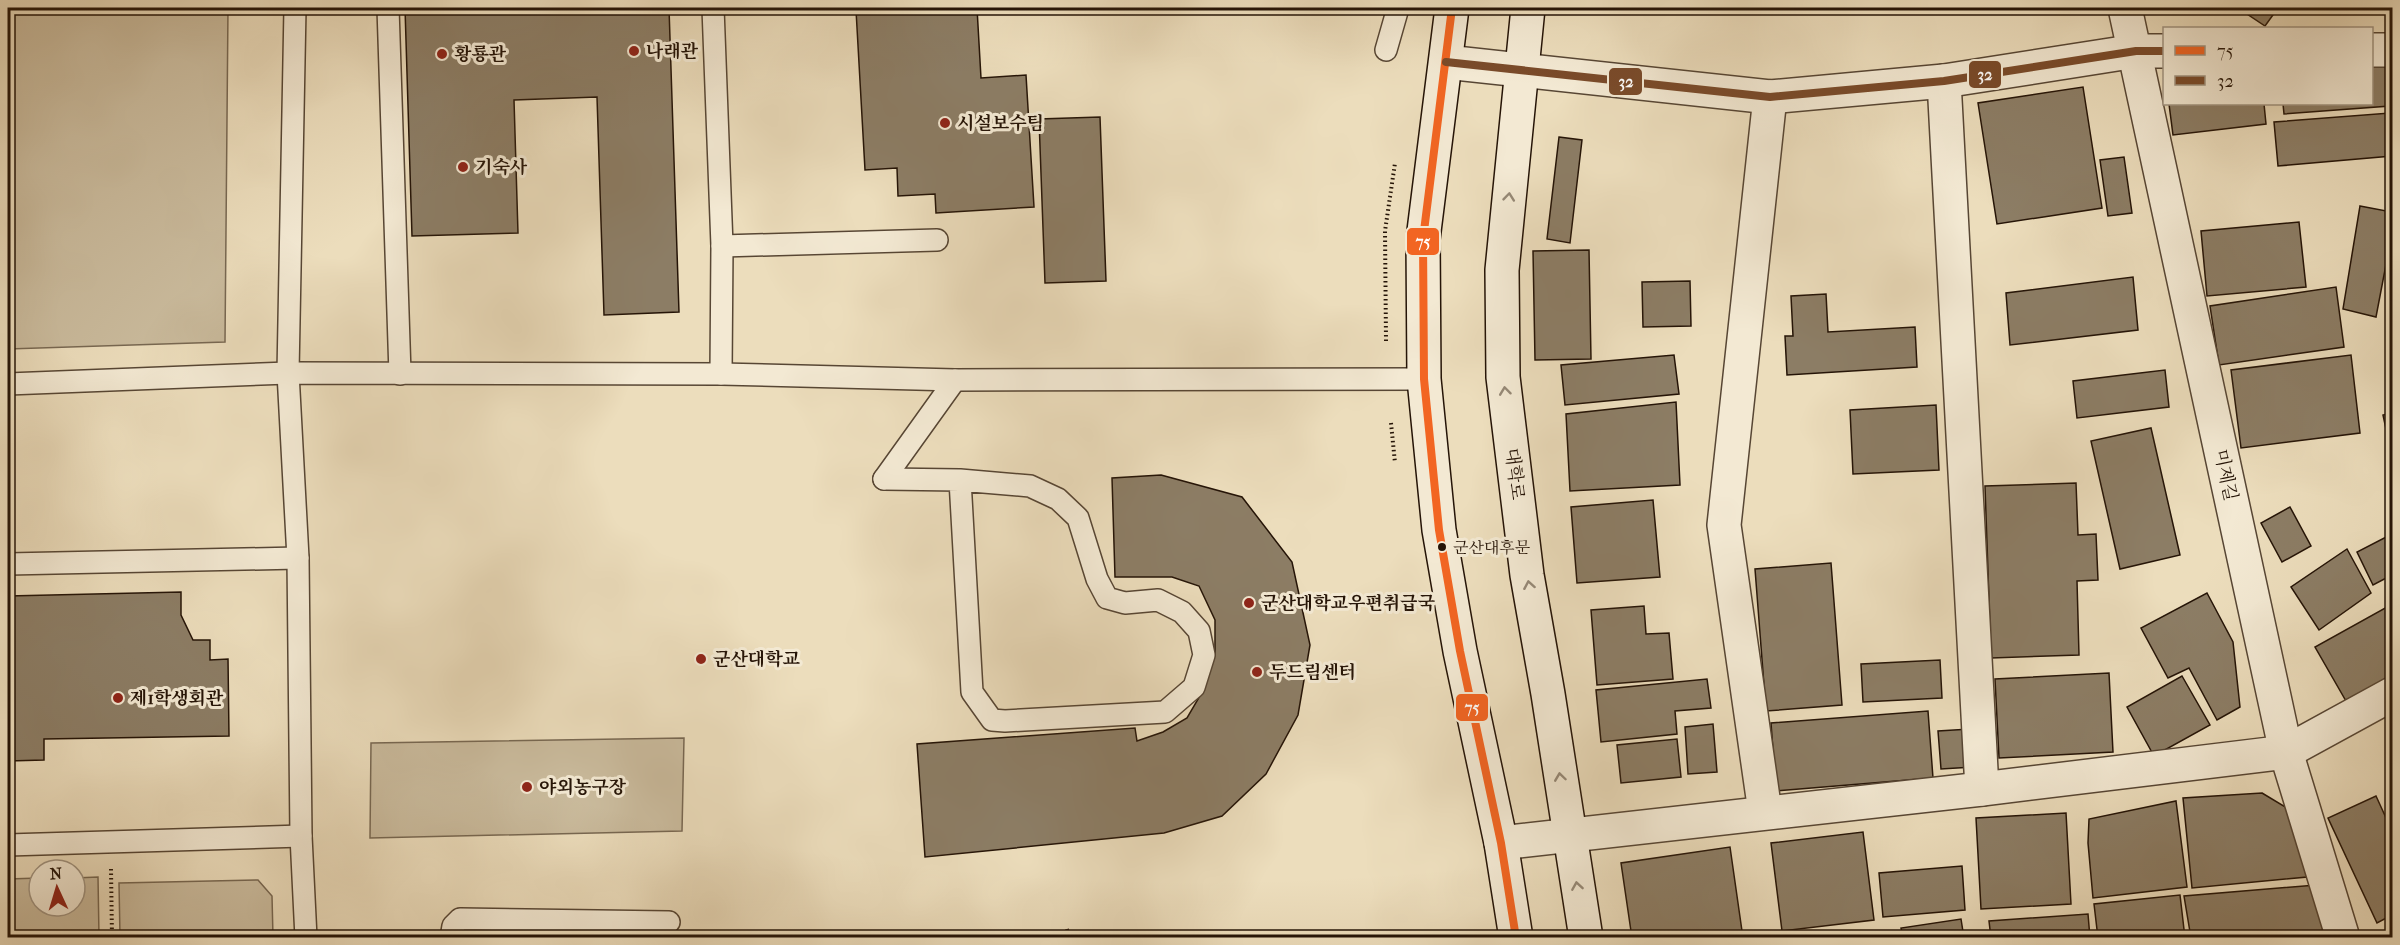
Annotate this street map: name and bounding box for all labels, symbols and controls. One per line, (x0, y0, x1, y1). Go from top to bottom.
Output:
legend (2163, 27, 2373, 105)
place label: 나래관 (646, 41, 699, 62)
text: 75 (2217, 41, 2234, 62)
place label: 황룡관 (454, 44, 507, 65)
marker: 나래관 (627, 44, 641, 58)
marker: 황룡관 (435, 47, 449, 61)
line badge: 32 (1968, 60, 2002, 89)
text: 32 (1978, 65, 1992, 85)
line badge: 32 (1608, 67, 1643, 96)
text: 32 (2217, 71, 2234, 92)
text: 32 (1619, 72, 1633, 92)
place label: 시설보수팀 (957, 113, 1044, 134)
marker: 시설보수팀 (938, 116, 952, 130)
place label: 기숙사 (475, 157, 528, 178)
marker: 기숙사 (456, 160, 470, 174)
one-way arrow (1502, 192, 1515, 201)
line badge: 75 (1406, 227, 1440, 256)
text: 75 (1415, 232, 1430, 251)
one-way arrow (1499, 387, 1511, 396)
street label: 대학로 (1501, 447, 1528, 501)
street label: 미제길 (2210, 447, 2241, 503)
place label: 군산대후문 (1453, 538, 1531, 557)
marker: 군산대후문 (1436, 541, 1448, 553)
one-way arrow (1523, 580, 1536, 590)
place label: 군산대학교우편취급국 (1261, 593, 1435, 614)
marker: 군산대학교우편취급국 (1242, 596, 1256, 610)
place label: 군산대학교 (713, 649, 801, 670)
marker: 군산대학교 (694, 652, 708, 666)
place label: 두드림센터 (1269, 662, 1356, 683)
marker: 두드림센터 (1250, 665, 1264, 679)
place label: 제1학생회관 (130, 688, 224, 709)
marker: 제1학생회관 (111, 691, 125, 705)
line badge: 75 (1455, 693, 1489, 722)
text: 75 (1464, 698, 1479, 717)
one-way arrow (1555, 773, 1567, 782)
place label: 야외농구장 (539, 777, 627, 798)
marker: 야외농구장 (520, 780, 534, 794)
north arrow (27, 858, 87, 918)
text: N (49, 864, 64, 883)
one-way arrow (1572, 882, 1584, 891)

